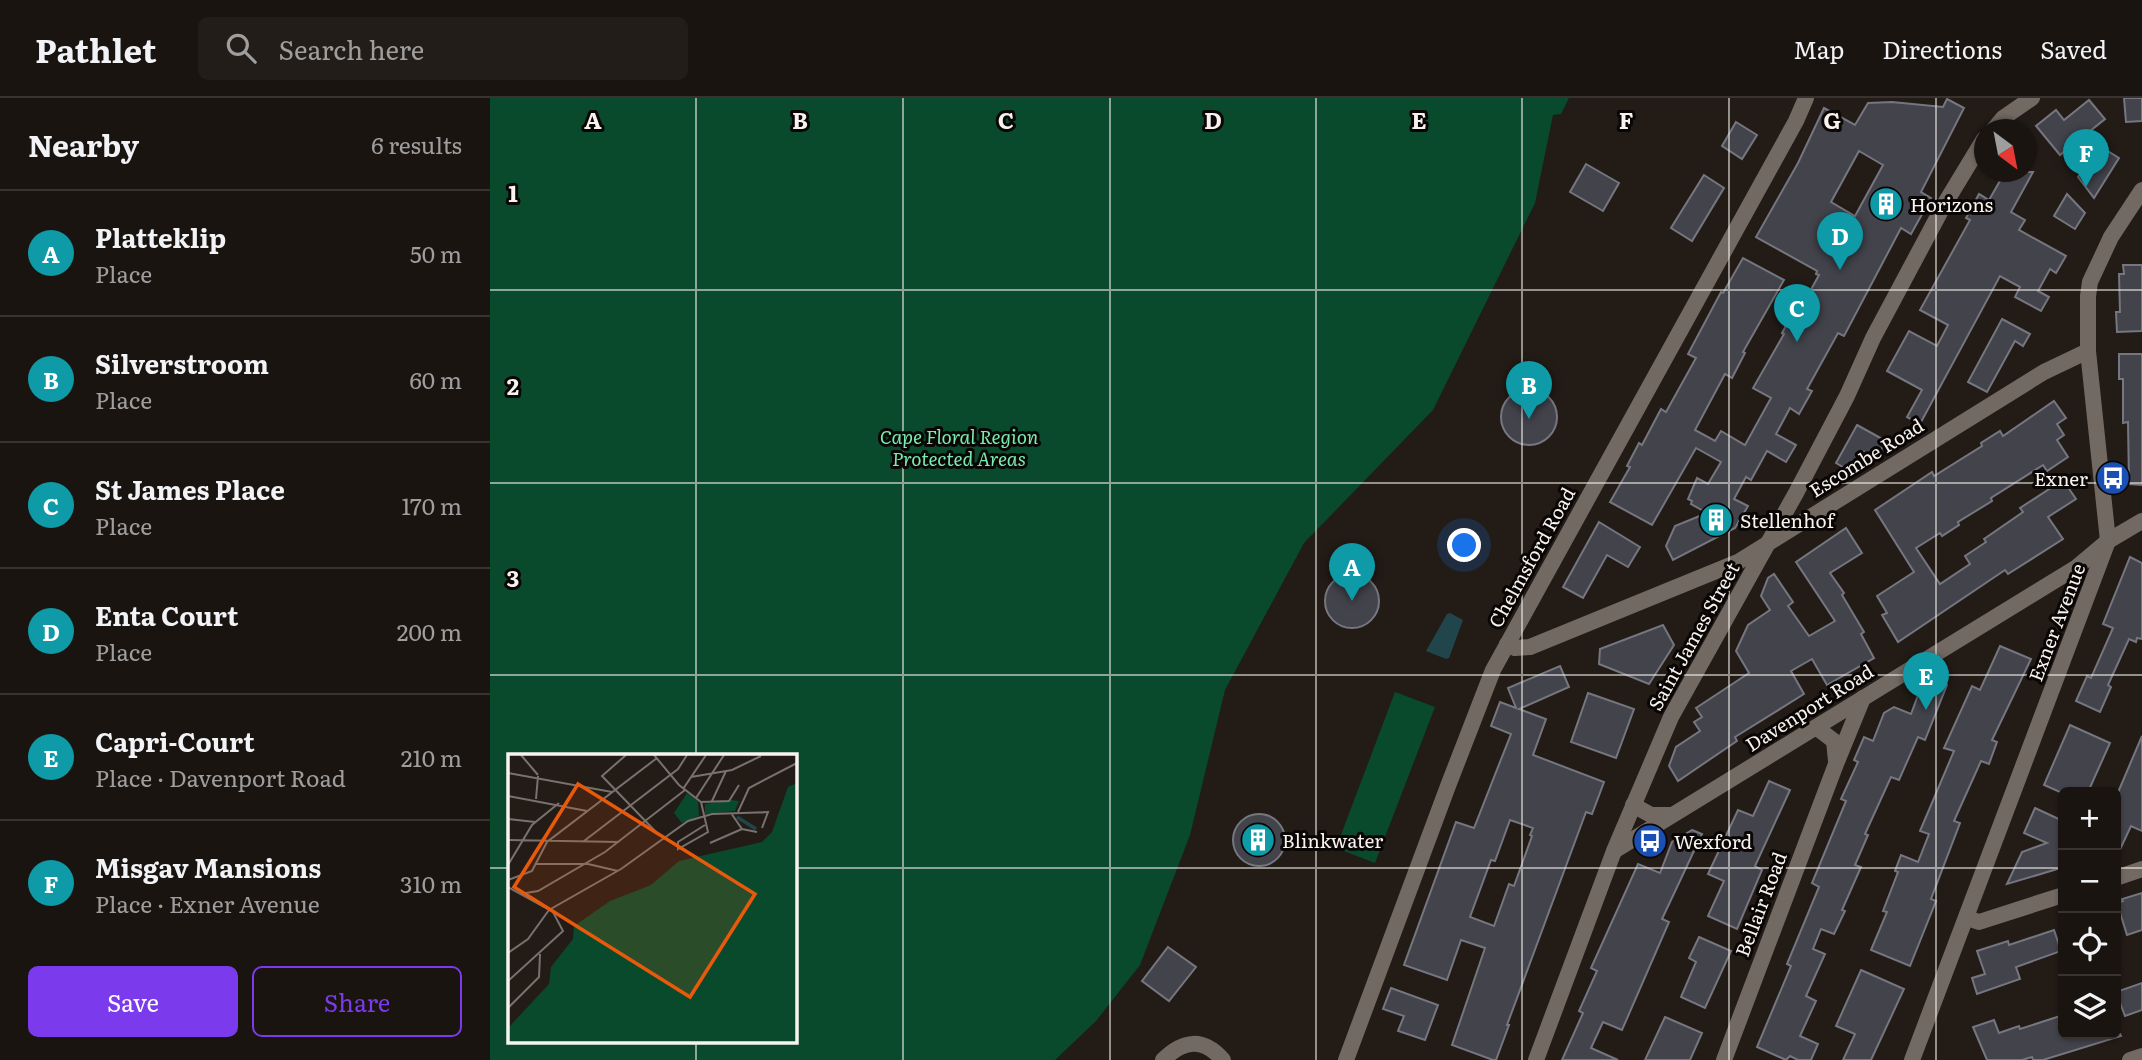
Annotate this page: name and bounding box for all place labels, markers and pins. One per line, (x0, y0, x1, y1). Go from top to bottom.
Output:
pin: F (2063, 129, 2109, 187)
building icon: Horizons (1867, 185, 1905, 223)
place label: Horizons (1910, 190, 1994, 218)
pin: D (1817, 212, 1863, 270)
pin: C (1774, 284, 1820, 342)
pin: B (1506, 361, 1552, 419)
bus stop icon: Exner (2094, 459, 2132, 497)
place label: Exner (2034, 464, 2088, 492)
building icon: Stellenhof (1697, 501, 1735, 539)
place label: Stellenhof (1740, 506, 1836, 534)
pin: A (1329, 543, 1375, 601)
pin: E (1903, 652, 1949, 710)
building icon: Blinkwater (1239, 821, 1277, 859)
bus stop icon: Wexford (1631, 822, 1669, 860)
place label: Blinkwater (1282, 826, 1383, 854)
place label: Wexford (1674, 827, 1753, 855)

